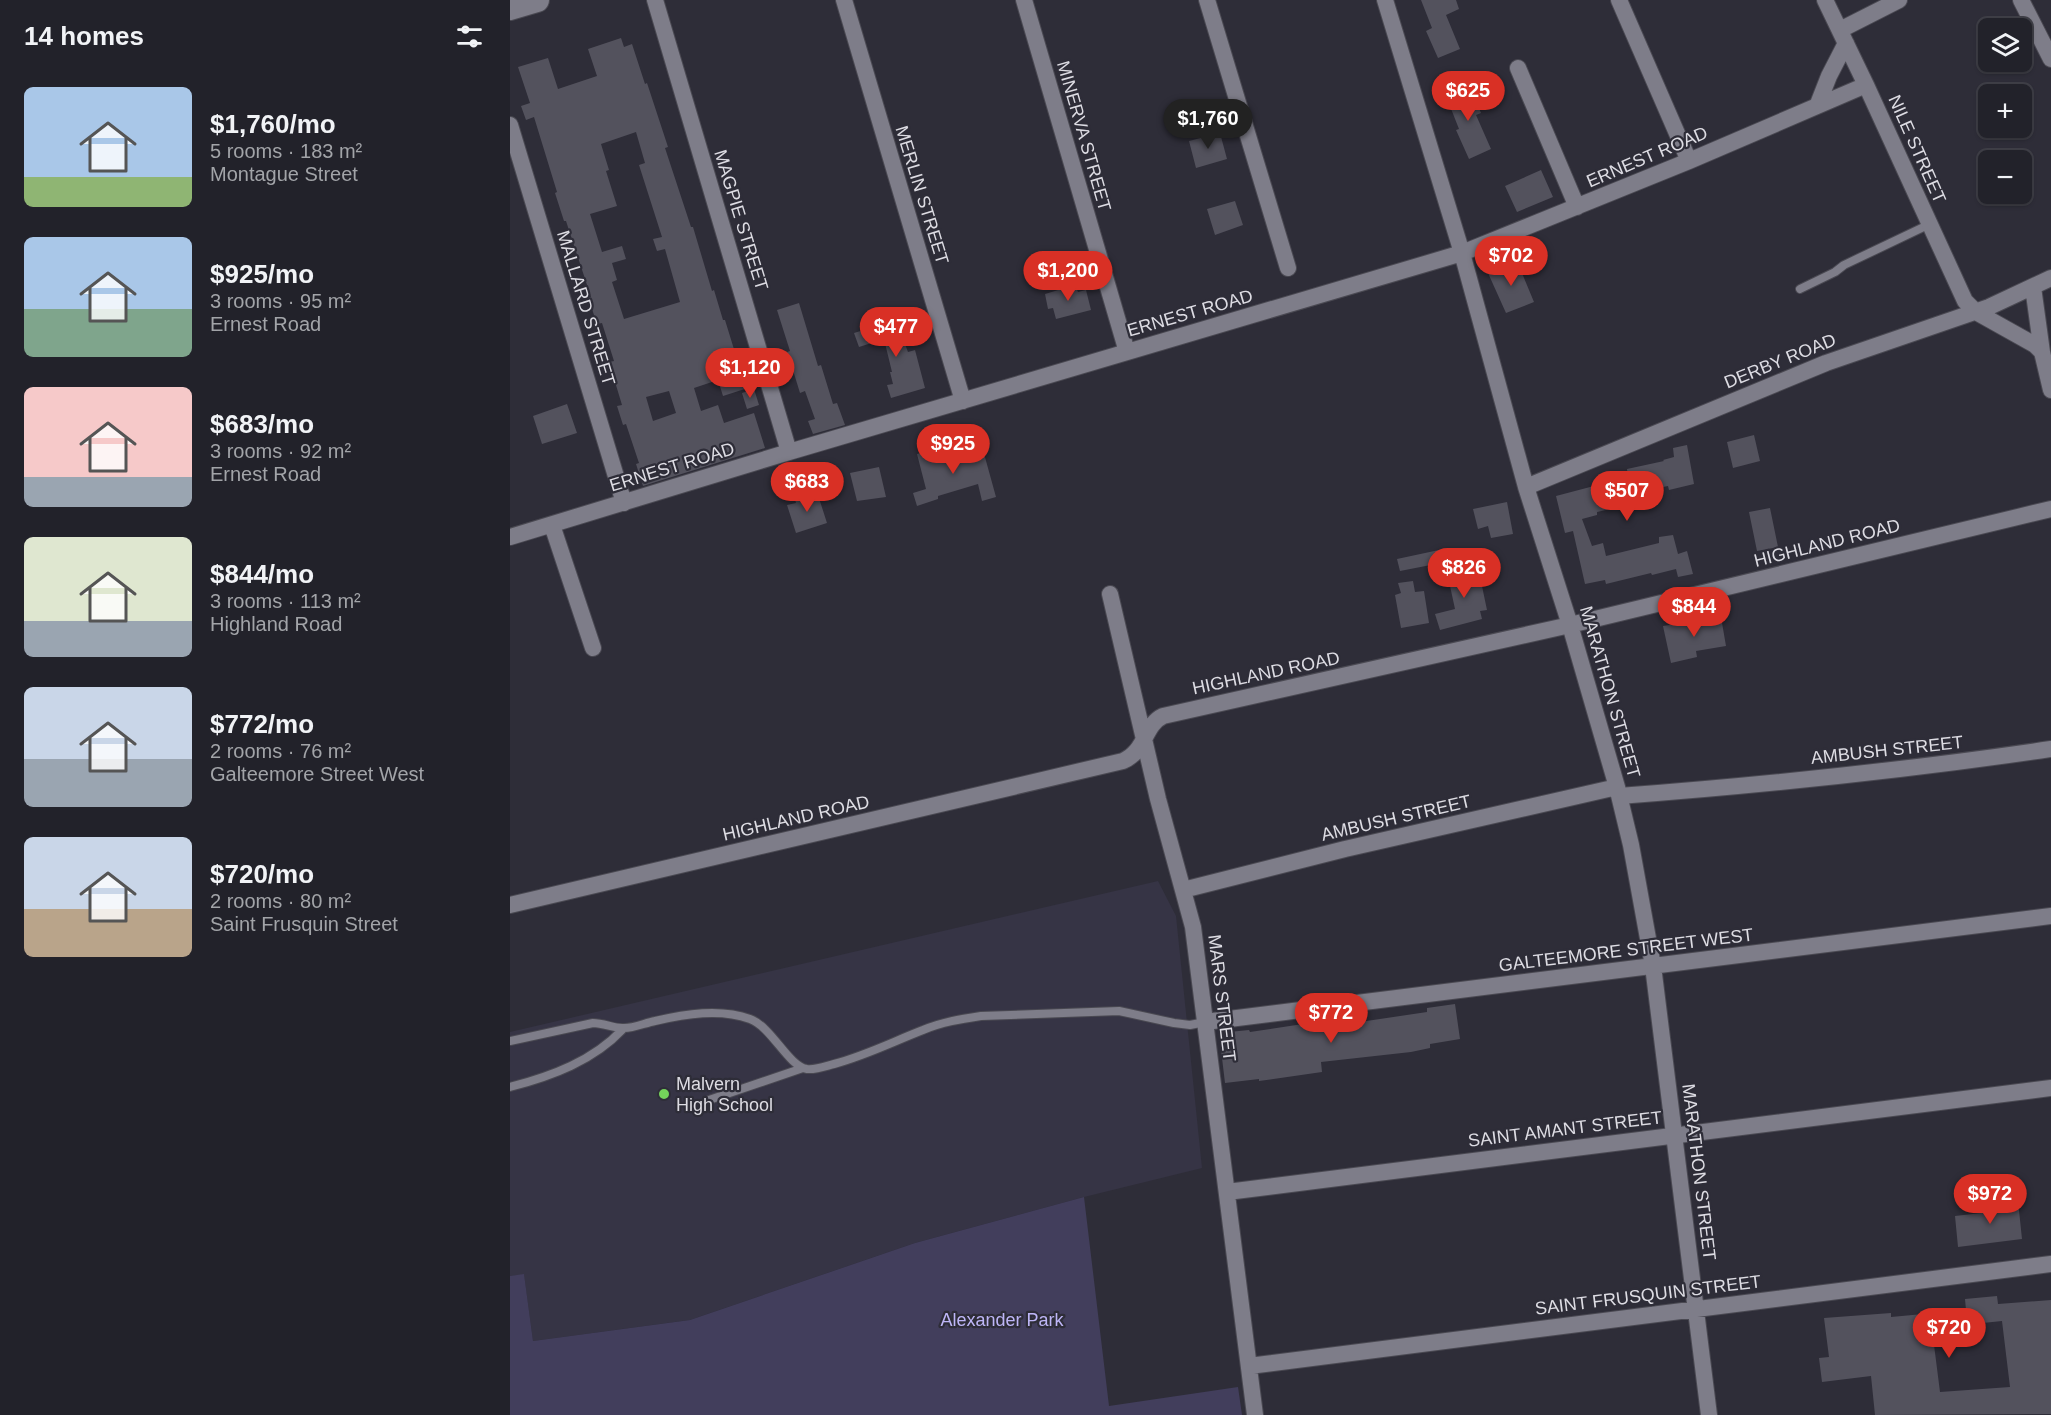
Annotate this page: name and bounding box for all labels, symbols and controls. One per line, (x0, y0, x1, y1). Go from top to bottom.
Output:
map controls (1978, 18, 2032, 204)
button: layers (1978, 18, 2032, 72)
icon: filters (453, 20, 486, 53)
text: 14 homes (24, 21, 144, 51)
street label: MINERVA STREET (1053, 59, 1115, 213)
pin: $625 (1432, 71, 1504, 122)
text: $625 (1446, 79, 1490, 101)
button: + (1978, 84, 2032, 138)
street label: NILE STREET (1884, 92, 1950, 206)
pin: $1,760 (1159, 99, 1257, 150)
text: $1,760 (1177, 107, 1239, 129)
text: $1,760/mo (210, 109, 336, 139)
icon: home (72, 111, 144, 183)
street label: ERNEST ROAD (1583, 122, 1711, 192)
street label: MERLIN STREET (891, 123, 953, 267)
text: 5 rooms · 183 m² (210, 140, 362, 162)
street label: MAGPIE STREET (710, 147, 772, 293)
button: − (1978, 150, 2032, 204)
text: Montague Street (210, 163, 358, 185)
street label: MALLARD STREET (553, 228, 619, 388)
pin: $702 (1475, 236, 1547, 287)
text: $702 (1489, 244, 1533, 266)
pin: $1,200 (1019, 251, 1117, 302)
text: $925/mo (210, 259, 314, 289)
text: $1,200 (1037, 259, 1099, 281)
icon: home (72, 261, 144, 333)
street label: ERNEST ROAD (1125, 286, 1255, 340)
text: 3 rooms · 95 m² (210, 290, 351, 312)
pin: $477 (860, 307, 932, 358)
text: Ernest Road (210, 313, 321, 335)
text: $477 (874, 315, 918, 337)
street label: DERBY ROAD (1721, 329, 1839, 393)
pin: $1,120 (701, 348, 799, 399)
text: $1,120 (719, 356, 781, 378)
text: $683/mo (210, 409, 314, 439)
icon: home (72, 411, 144, 483)
pin: $925 (917, 424, 989, 475)
text: $925 (931, 432, 975, 454)
street label: ERNEST ROAD (607, 438, 737, 496)
text: 3 rooms · 92 m² (210, 440, 351, 462)
pin: $683 (771, 462, 843, 513)
text: Ernest Road (210, 463, 321, 485)
text: $683 (785, 470, 829, 492)
pin: $507 (1591, 471, 1663, 522)
text: $507 (1605, 479, 1649, 501)
street label: HIGHLAND ROAD (1752, 515, 1902, 571)
pin: $826 (1428, 548, 1500, 599)
text: $826 (1442, 556, 1486, 578)
text: $844/mo (210, 559, 314, 589)
icon: home (72, 561, 144, 633)
pin: $844 (1658, 587, 1730, 638)
text: 3 rooms · 113 m² (210, 590, 361, 612)
text: $844 (1672, 595, 1716, 617)
street label: MARATHON STREET (1576, 604, 1644, 780)
text: Highland Road (210, 613, 342, 635)
street label: HIGHLAND ROAD (1191, 648, 1341, 698)
text: $772/mo (210, 709, 314, 739)
icon: home (72, 711, 144, 783)
street label: AMBUSH STREET (1810, 732, 1964, 768)
text: 2 rooms · 76 m² (210, 740, 351, 762)
text: Galteemore Street West (210, 763, 424, 785)
street label: HIGHLAND ROAD (721, 791, 871, 845)
street label: AMBUSH STREET (1319, 791, 1473, 845)
text: $720/mo (210, 859, 314, 889)
icon: home (72, 861, 144, 933)
text: 2 rooms · 80 m² (210, 890, 351, 912)
text: Saint Frusquin Street (210, 913, 398, 935)
street label: GALTEEMORE STREET WEST (1498, 924, 1754, 976)
street label: MARS STREET (1204, 933, 1240, 1063)
pin: $772 (1295, 993, 1367, 1044)
text: $772 (1309, 1001, 1353, 1023)
place label: Malvern High School (676, 1074, 773, 1115)
street label: MARATHON STREET (1678, 1083, 1720, 1261)
marker: Malvern High School (657, 1087, 671, 1101)
street label: SAINT AMANT STREET (1467, 1107, 1663, 1151)
pin: $972 (1954, 1174, 2026, 1225)
text: $972 (1968, 1182, 2012, 1204)
street label: SAINT FRUSQUIN STREET (1534, 1271, 1762, 1319)
pin: $720 (1913, 1308, 1985, 1359)
park label: Alexander Park (940, 1310, 1065, 1330)
text: $720 (1927, 1316, 1971, 1338)

